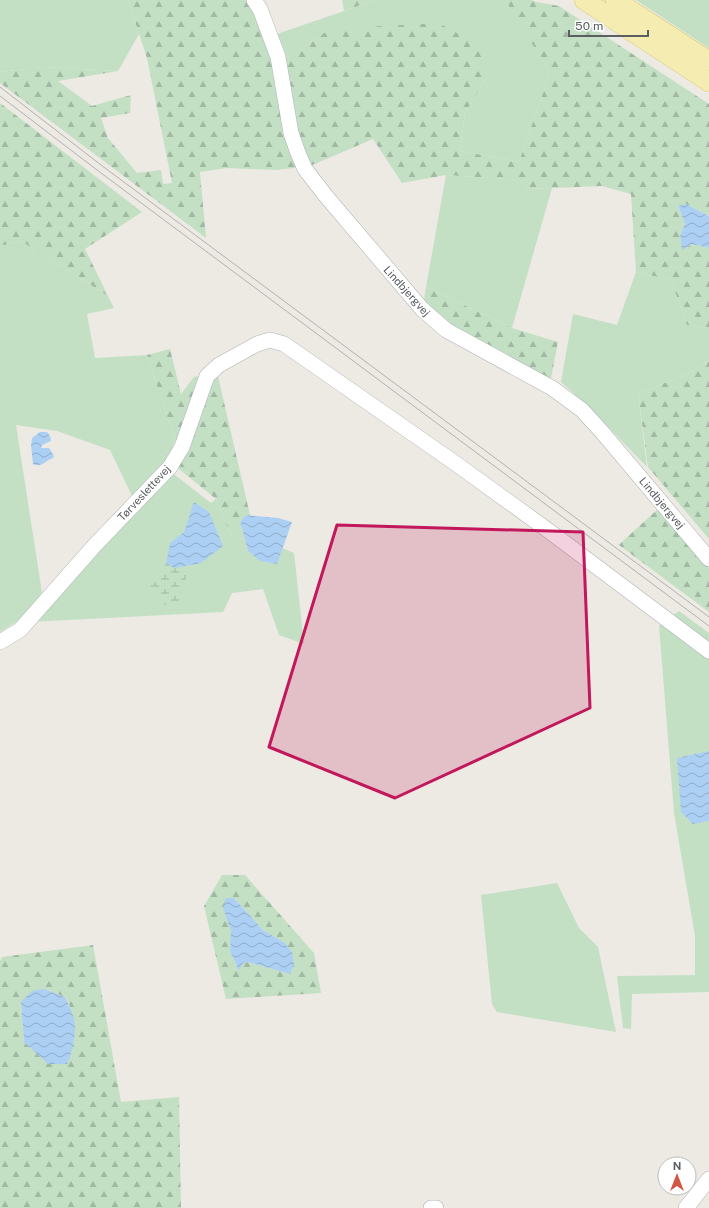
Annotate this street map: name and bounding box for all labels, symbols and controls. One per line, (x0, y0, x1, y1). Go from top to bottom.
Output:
scale bar (569, 12, 648, 38)
text: 50 m (575, 19, 603, 33)
street label: Lindbjergvej (381, 263, 433, 319)
street label: Tørveslettevej (115, 463, 173, 523)
street label: Lindbjergvej (637, 475, 687, 531)
north arrow (657, 1156, 697, 1196)
text: N (673, 1160, 681, 1172)

